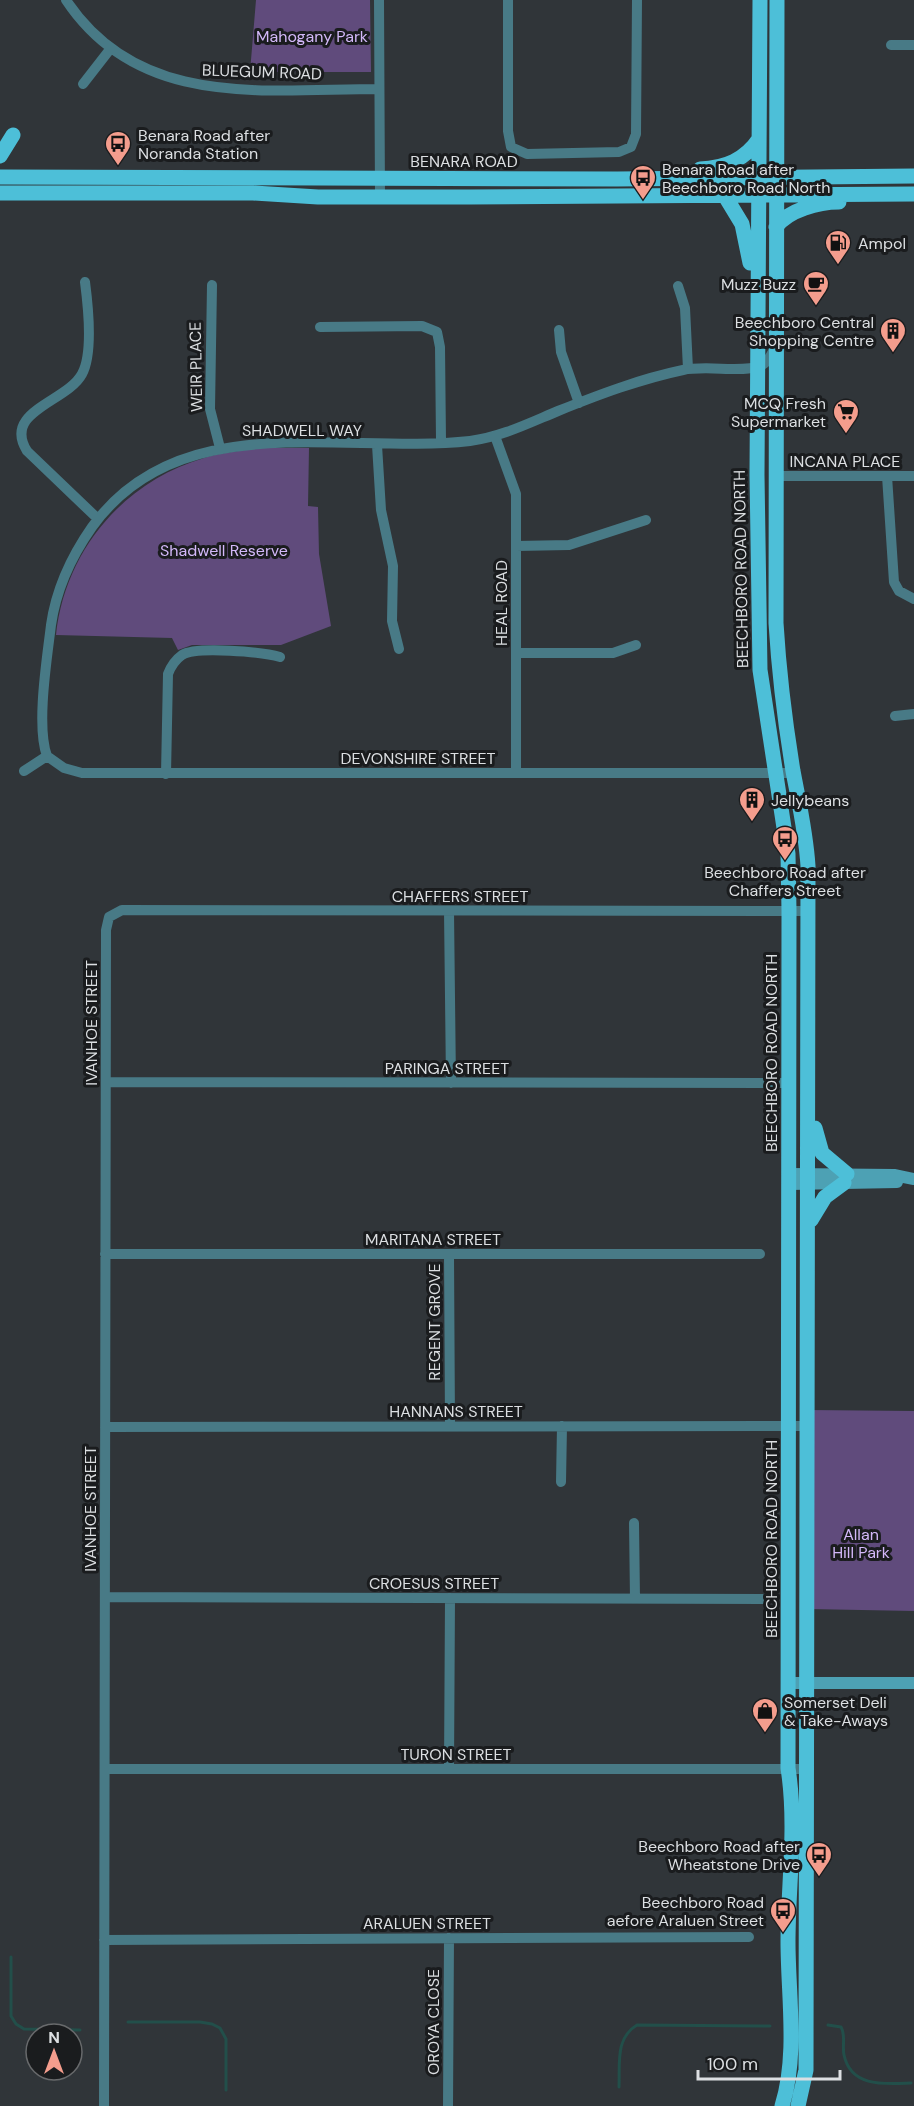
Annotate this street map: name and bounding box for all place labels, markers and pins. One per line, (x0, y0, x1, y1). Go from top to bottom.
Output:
place label: Benara Road after Noranda Station (138, 125, 270, 164)
bus stop icon: Benara Road after Noranda Station (103, 129, 133, 167)
place label: Benara Road after Beechboro Road North (662, 159, 830, 198)
bus stop icon: Benara Road after Beechboro Road North (628, 163, 658, 201)
fuel station icon: Ampol (823, 228, 853, 266)
place label: Ampol (858, 233, 906, 254)
cafe icon: Muzz Buzz (801, 269, 831, 307)
place label: Muzz Buzz (721, 274, 796, 295)
place label: Beechboro Central Shopping Centre (735, 312, 874, 351)
building icon: Beechboro Central Shopping Centre (878, 316, 908, 354)
place label: MCQ Fresh Supermarket (731, 393, 826, 432)
supermarket icon: MCQ Fresh Supermarket (831, 397, 861, 435)
building icon: Jellybeans (737, 785, 767, 823)
place label: Jellybeans (771, 790, 849, 811)
bus stop icon: Beechboro Road after Chaffers Street (770, 824, 800, 862)
place label: Beechboro Road after Chaffers Street (704, 862, 866, 901)
place label: Somerset Deli & Take-Aways (784, 1692, 888, 1731)
shop icon: Somerset Deli & Take-Aways (750, 1696, 780, 1734)
place label: Beechboro Road after Wheatstone Drive (638, 1836, 800, 1875)
bus stop icon: Beechboro Road after Wheatstone Drive (804, 1840, 834, 1878)
place label: Beechboro Road aefore Araluen Street (607, 1892, 764, 1931)
bus stop icon: Beechboro Road aefore Araluen Street (768, 1896, 798, 1934)

